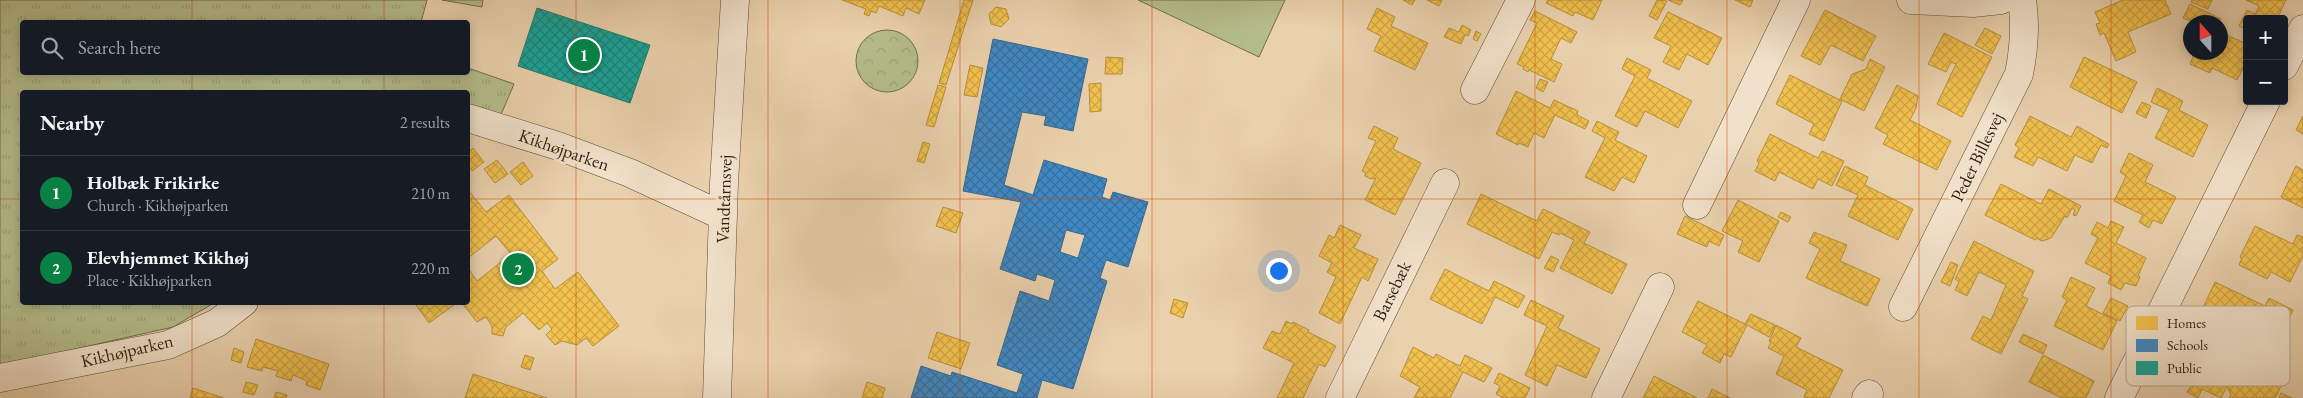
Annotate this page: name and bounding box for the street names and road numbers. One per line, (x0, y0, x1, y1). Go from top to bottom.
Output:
street label: Peder Billesvej (1945, 108, 2008, 205)
street label: Kikhøjparken (516, 123, 613, 176)
street label: Vandtårnsvej (710, 154, 737, 244)
street label: Barsebæk (1367, 256, 1416, 325)
street label: Kikhøjparken (78, 329, 176, 372)

